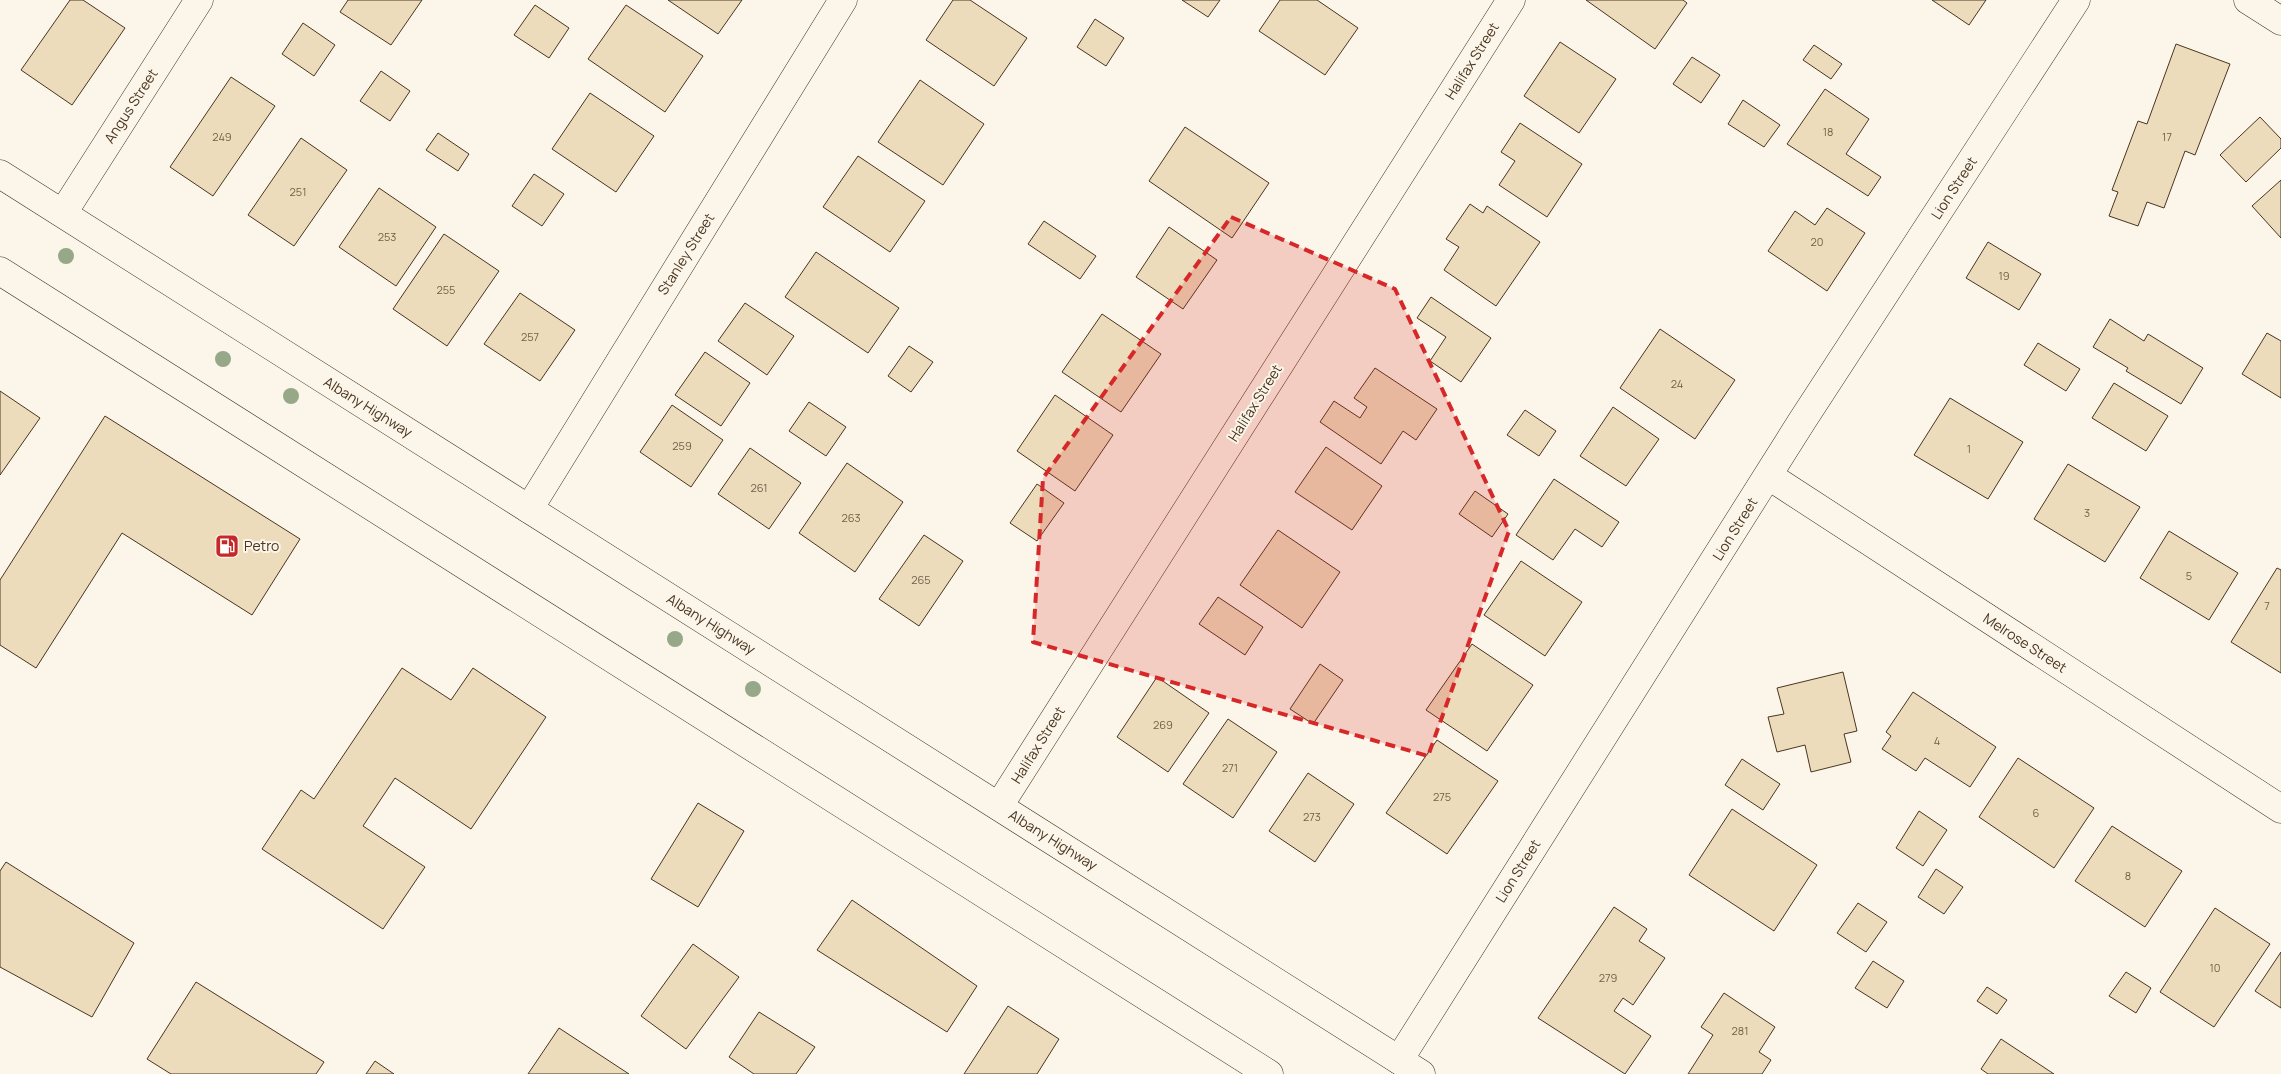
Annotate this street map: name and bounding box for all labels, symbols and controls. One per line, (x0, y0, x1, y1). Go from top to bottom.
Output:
street label: Halifax Street (1440, 18, 1503, 103)
street label: Angus Street (99, 65, 162, 147)
house number: 18 (1823, 124, 1833, 139)
house number: 249 (212, 129, 232, 144)
house number: 17 (2162, 129, 2172, 144)
street label: Lion Street (1926, 152, 1981, 223)
house number: 251 (290, 184, 306, 199)
street label: Stanley Street (653, 209, 718, 298)
house number: 253 (378, 229, 396, 244)
house number: 20 (1811, 234, 1823, 249)
house number: 19 (1998, 268, 2010, 283)
house number: 255 (437, 282, 455, 297)
house number: 257 (521, 329, 539, 344)
street label: Halifax Street (1223, 360, 1286, 445)
street label: Albany Highway (320, 372, 417, 442)
house number: 24 (1671, 376, 1683, 391)
house number: 259 (672, 438, 692, 453)
house number: 1 (1967, 441, 1971, 456)
house number: 261 (750, 480, 768, 495)
street label: Lion Street (1708, 493, 1762, 564)
house number: 3 (2084, 505, 2090, 520)
house number: 263 (841, 510, 861, 525)
fuel station icon: Petro (214, 533, 240, 559)
place label: Petro (244, 536, 279, 555)
house number: 5 (2186, 568, 2192, 583)
house number: 265 (911, 572, 931, 587)
street label: Albany Highway (663, 589, 760, 659)
house number: 7 (2264, 598, 2270, 613)
street label: Melrose Street (1980, 609, 2071, 677)
street label: Halifax Street (1006, 702, 1069, 787)
house number: 269 (1153, 717, 1173, 732)
house number: 4 (1934, 733, 1940, 748)
house number: 271 (1222, 760, 1238, 775)
house number: 275 (1433, 789, 1451, 804)
street label: Albany Highway (1005, 805, 1102, 875)
house number: 6 (2033, 805, 2040, 820)
house number: 273 (1303, 809, 1321, 824)
street label: Lion Street (1491, 835, 1545, 906)
house number: 8 (2125, 868, 2131, 883)
house number: 10 (2209, 960, 2221, 975)
house number: 279 (1599, 970, 1617, 985)
house number: 281 (1732, 1023, 1748, 1038)

